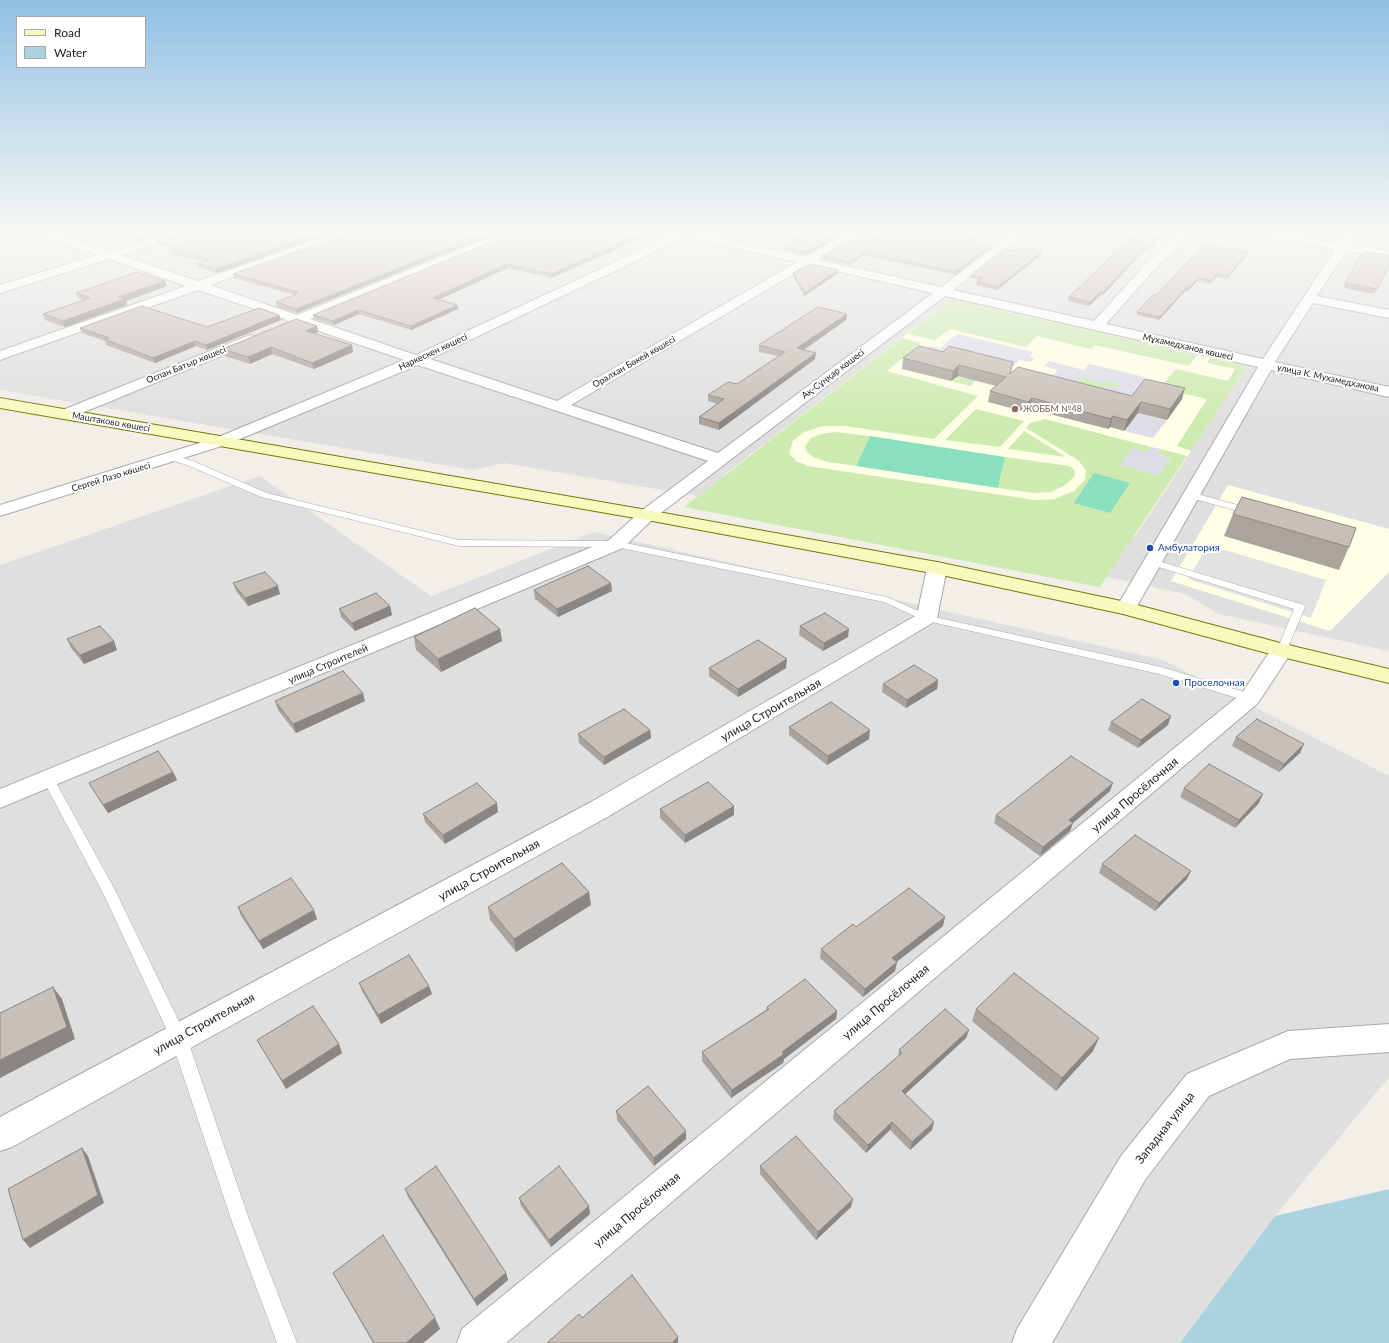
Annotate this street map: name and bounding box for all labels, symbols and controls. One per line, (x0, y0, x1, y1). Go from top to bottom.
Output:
legend (16, 16, 146, 68)
text: Road (54, 25, 81, 40)
text: Water (54, 45, 87, 60)
street label: Наркескен көшесі (397, 331, 469, 373)
street label: Мұхамедханов көшесі (1142, 331, 1234, 363)
street label: Оралхан Бөкей көшесі (591, 334, 677, 390)
street label: Оспан Батыр көшесі (145, 344, 227, 386)
street label: Ақ-Сұңқар көшесі (800, 347, 866, 401)
street label: улица К. Мухамедханова (1276, 362, 1380, 394)
marker: ЖОББМ №48 (1010, 404, 1020, 414)
place label: ЖОББМ №48 (1023, 404, 1082, 414)
street label: Маштаково көшесі (71, 410, 151, 434)
street label: Сергей Лазо көшесі (70, 460, 152, 494)
place label: Амбулатория (1158, 542, 1220, 554)
marker: Амбулатория (1145, 543, 1155, 553)
street label: улица Строителей (286, 642, 370, 686)
street label: улица Строительная (718, 675, 824, 745)
place label: Проселочная (1184, 677, 1245, 689)
marker: Проселочная (1171, 678, 1181, 688)
street label: улица Просёлочная (1089, 755, 1181, 835)
street label: улица Строительная (436, 836, 542, 904)
street label: улица Просёлочная (840, 962, 932, 1042)
street label: улица Строительная (151, 990, 257, 1058)
street label: Западная улица (1132, 1089, 1198, 1167)
street label: улица Просёлочная (591, 1170, 683, 1250)

